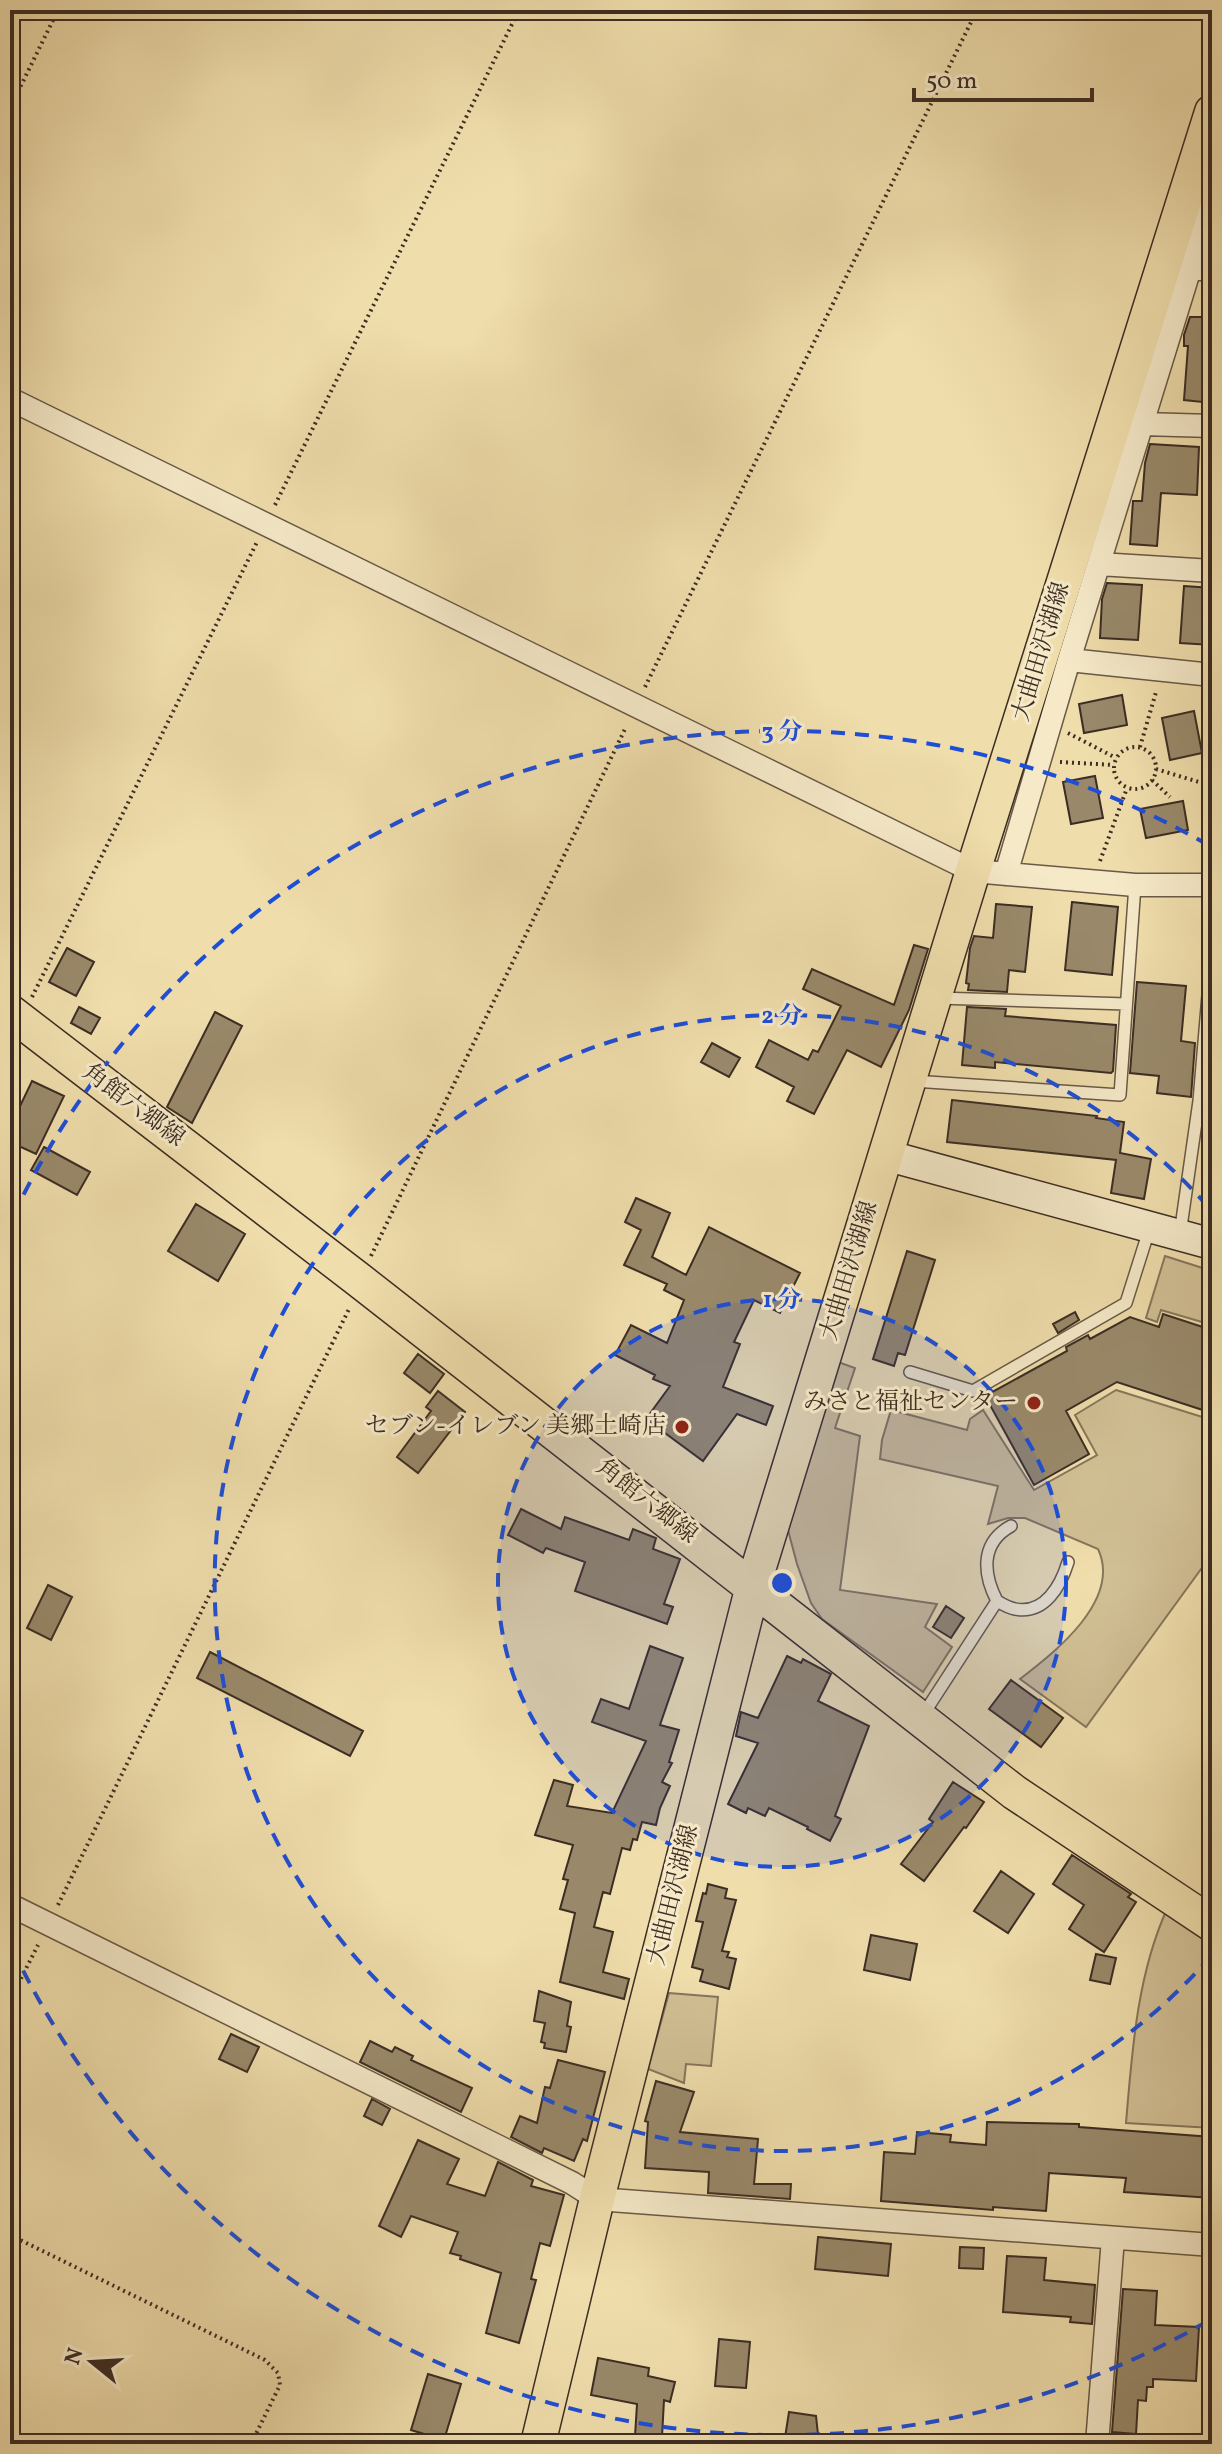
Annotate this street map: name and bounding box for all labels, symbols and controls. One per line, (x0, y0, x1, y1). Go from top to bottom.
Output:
scale bar (914, 52, 1092, 102)
text: 50 m (926, 65, 978, 99)
street label: 大曲田沢湖線 (1005, 578, 1079, 726)
text: 3 分 (761, 716, 803, 750)
text: 2 分 (761, 1000, 803, 1034)
street label: 角館六郷線 (75, 1056, 191, 1156)
street label: 大曲田沢湖線 (813, 1197, 887, 1345)
text: 1 分 (763, 1284, 801, 1318)
place label: みさと福祉センター (803, 1386, 1018, 1420)
marker: みさと福祉センター (1025, 1394, 1043, 1412)
place label: セブン-イレブン 美郷土崎店 (365, 1410, 666, 1444)
marker: セブン-イレブン 美郷土崎店 (673, 1418, 691, 1436)
street label: 角館六郷線 (588, 1452, 704, 1552)
centre of rings (768, 1569, 796, 1597)
street label: 大曲田沢湖線 (640, 1821, 708, 1969)
north arrow (52, 2322, 132, 2402)
text: N (58, 2344, 93, 2369)

